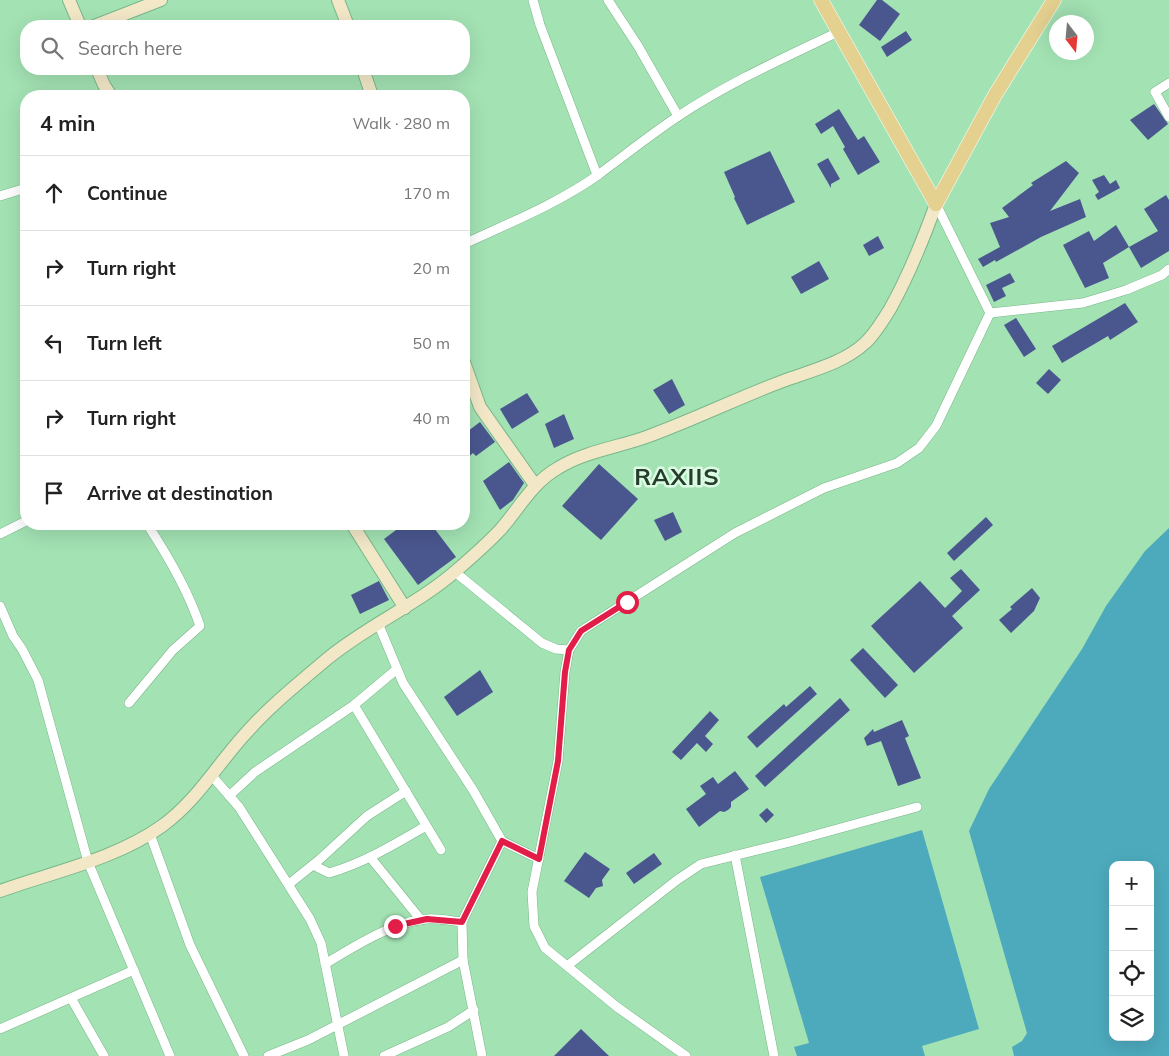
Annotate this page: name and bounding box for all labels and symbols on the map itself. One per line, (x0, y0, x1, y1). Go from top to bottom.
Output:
north arrow (1049, 15, 1094, 60)
district label: RAXIIS (634, 461, 720, 491)
route start (616, 591, 639, 614)
route end (384, 915, 407, 938)

